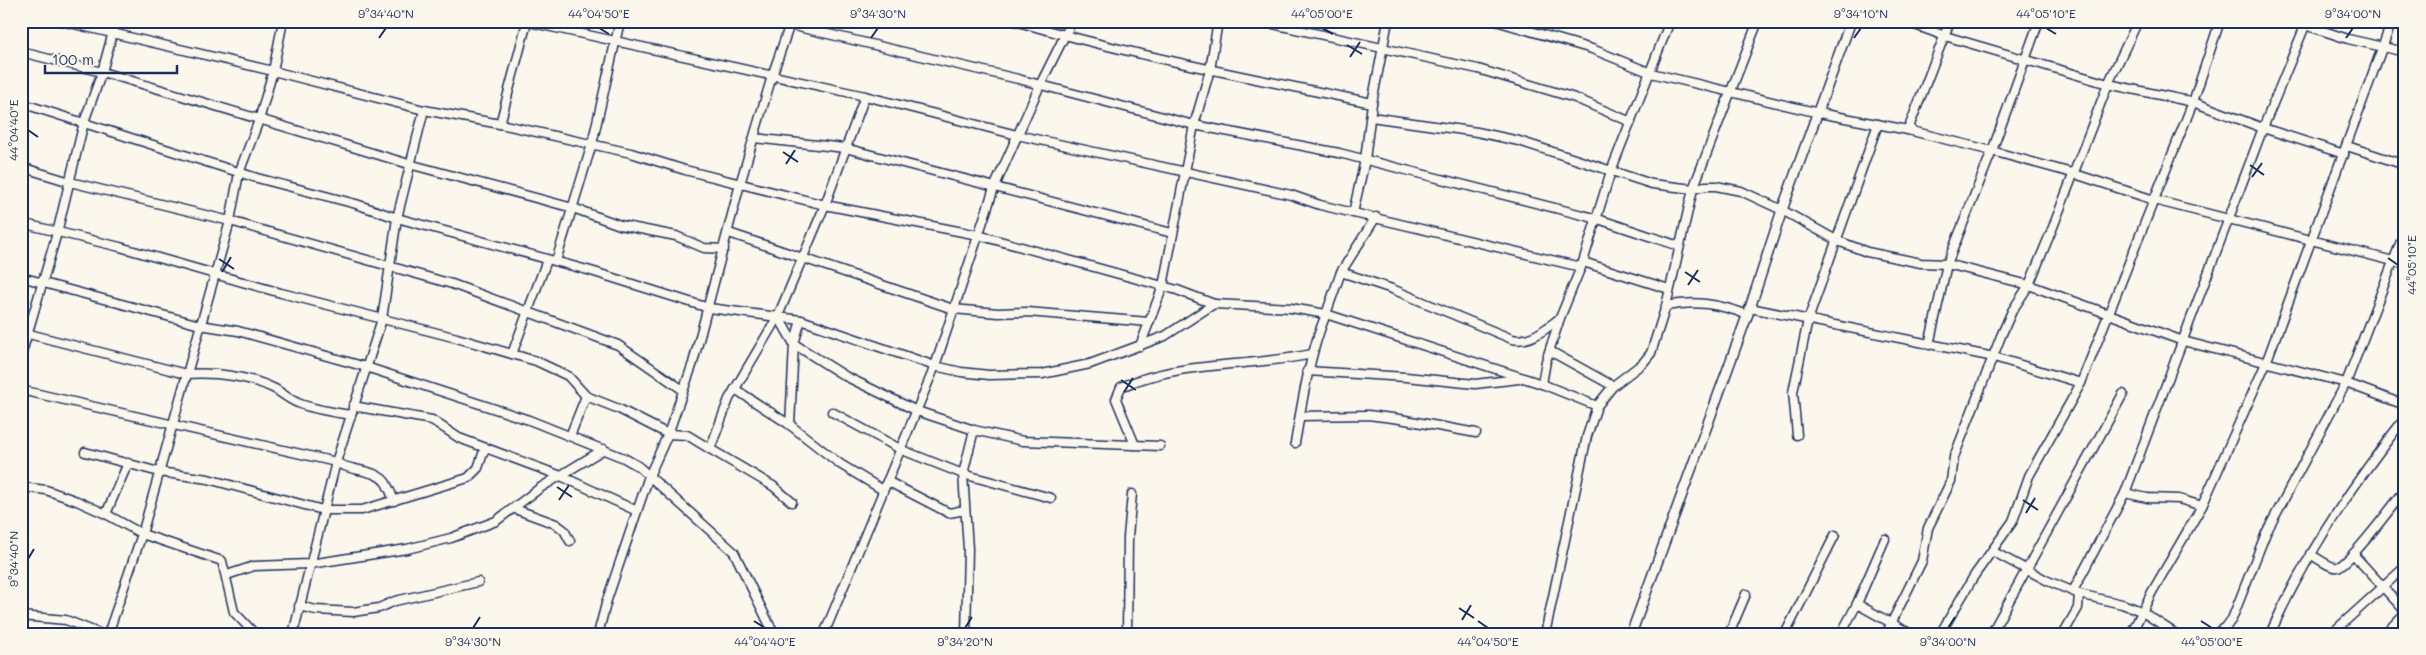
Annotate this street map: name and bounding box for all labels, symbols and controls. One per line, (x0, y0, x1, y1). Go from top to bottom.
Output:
text: 9°34'40"N (358, 5, 414, 21)
text: 44°04'50"E (568, 5, 630, 21)
text: 9°34'30"N (850, 5, 906, 21)
text: 44°05'00"E (1291, 5, 1353, 21)
text: 9°34'10"N (1834, 5, 1888, 21)
text: 44°05'10"E (2016, 5, 2076, 21)
text: 9°34'00"N (2325, 5, 2381, 21)
scale bar (45, 42, 178, 74)
text: 100 m (52, 49, 94, 69)
text: 44°04'40"E (5, 99, 21, 161)
text: 44°05'10"E (2403, 235, 2419, 295)
text: 9°34'40"N (5, 531, 21, 587)
text: 9°34'30"N (445, 633, 501, 649)
text: 44°04'40"E (734, 633, 796, 649)
text: 9°34'20"N (937, 633, 993, 649)
text: 44°04'50"E (1457, 633, 1519, 649)
text: 9°34'00"N (1920, 633, 1976, 649)
text: 44°05'00"E (2181, 633, 2243, 649)

